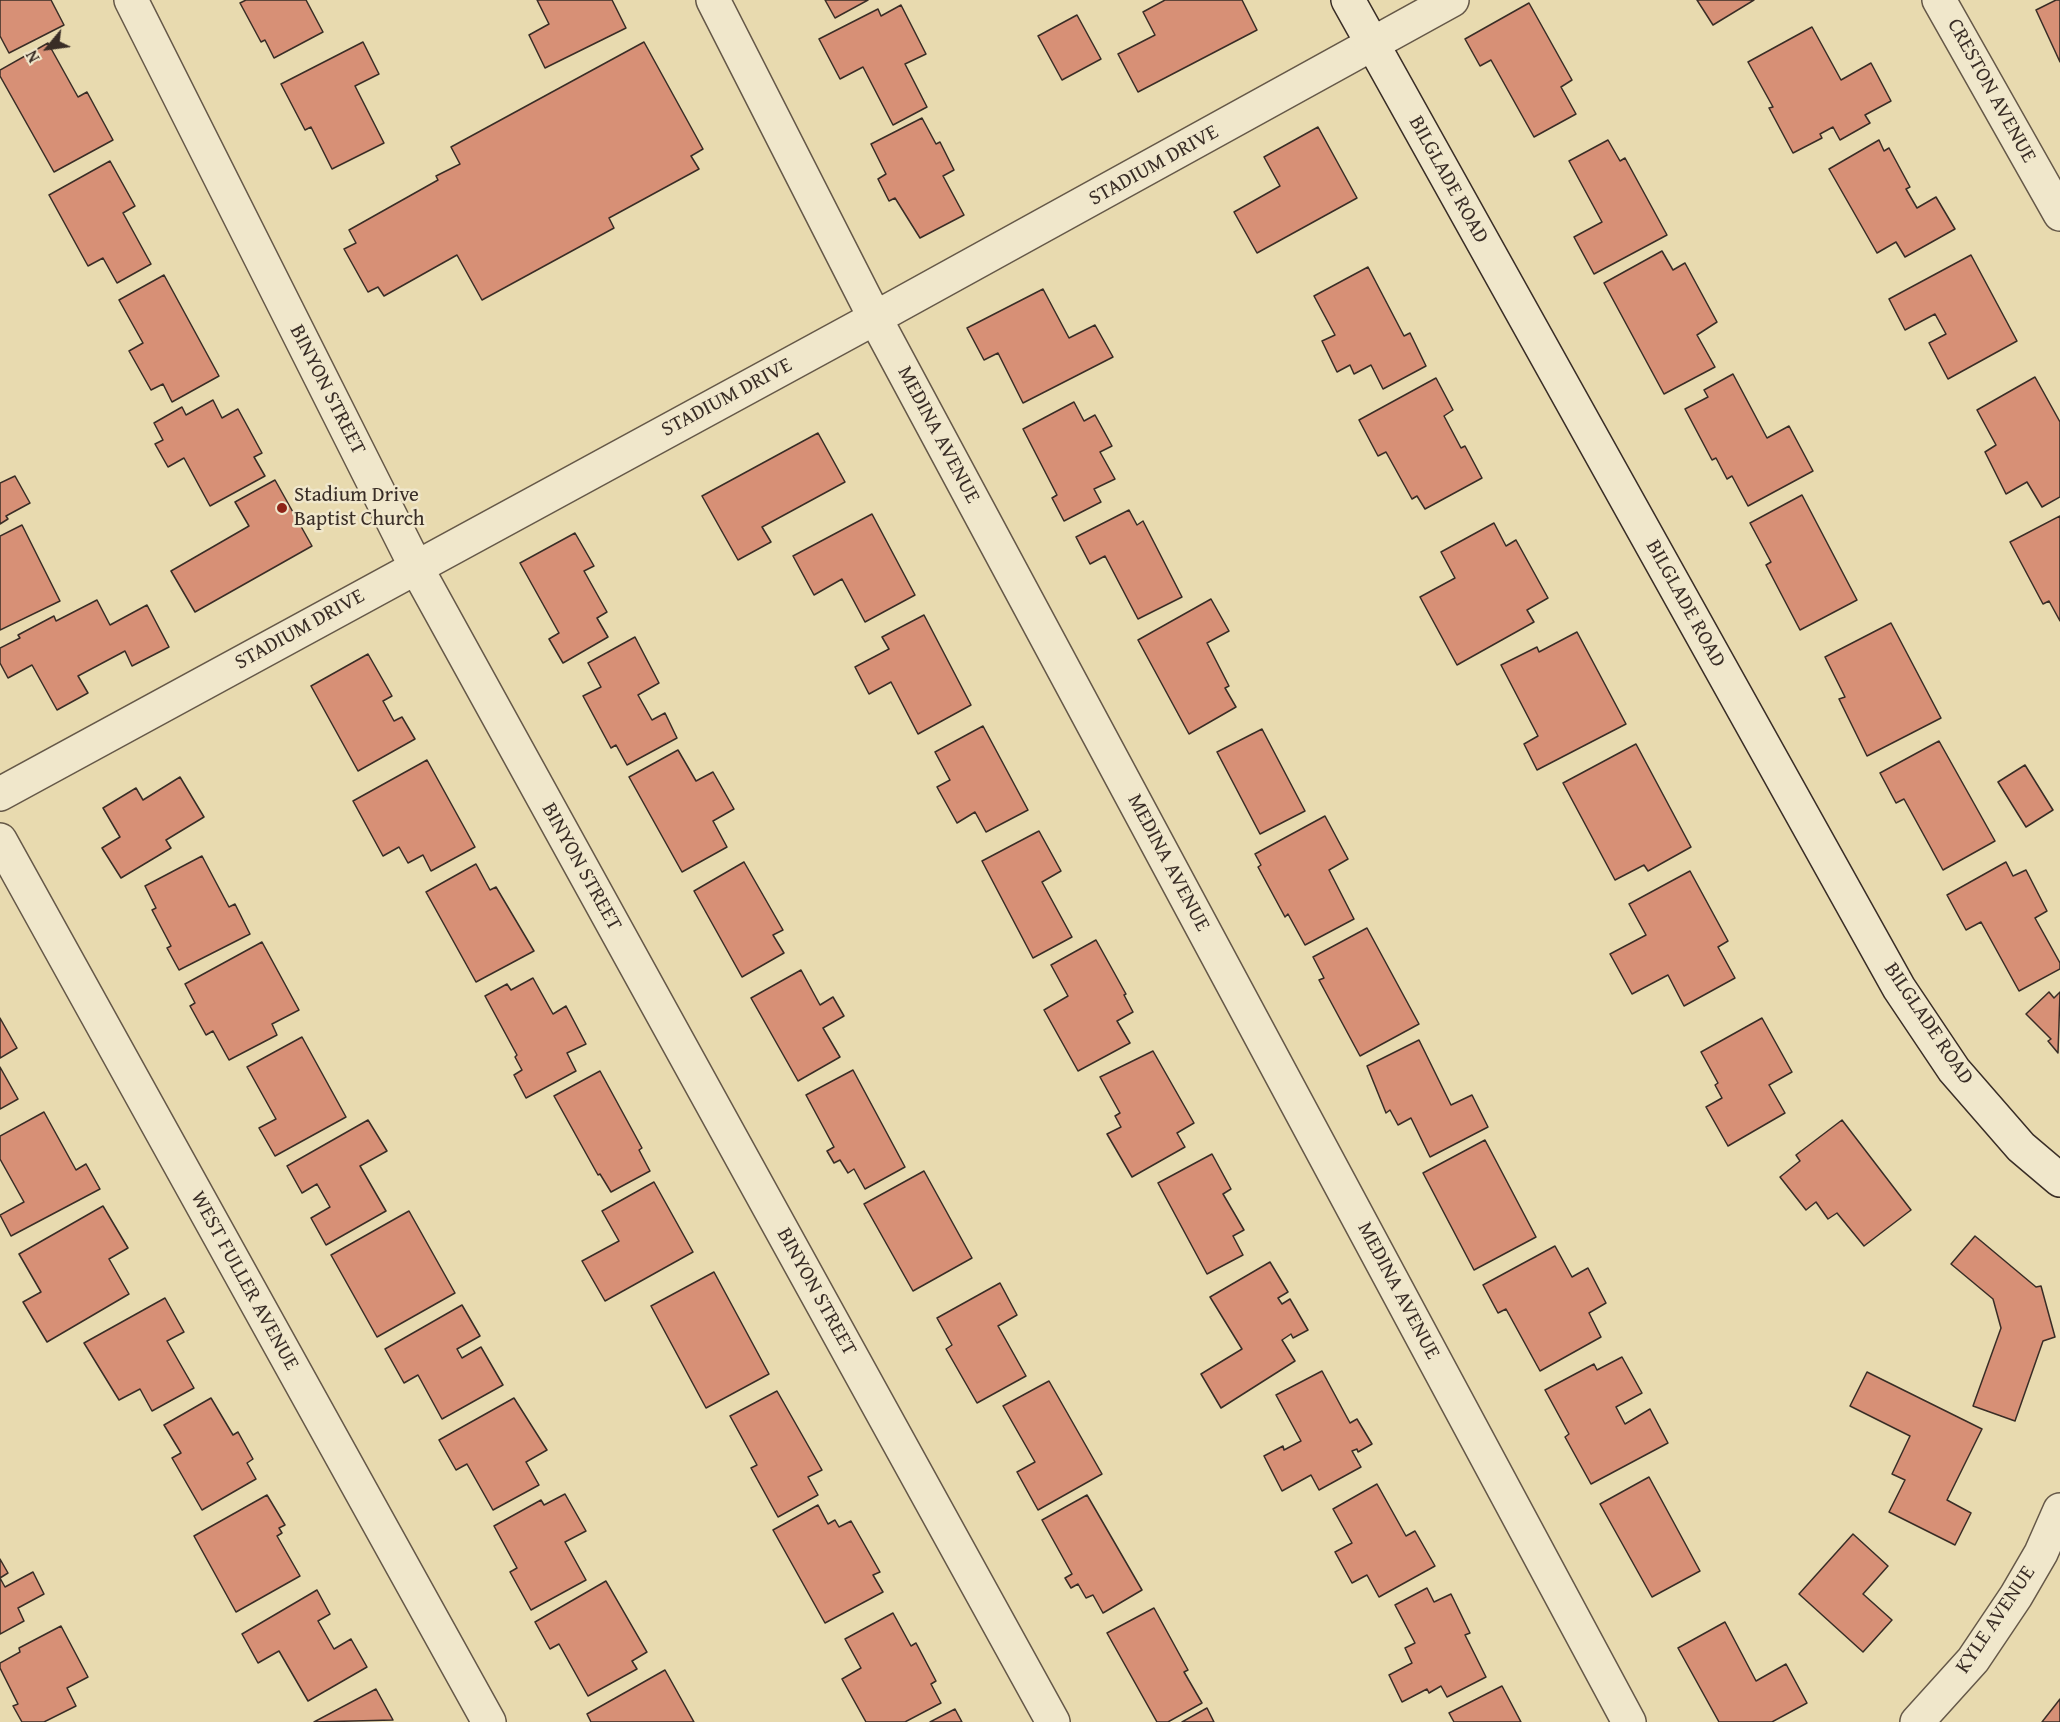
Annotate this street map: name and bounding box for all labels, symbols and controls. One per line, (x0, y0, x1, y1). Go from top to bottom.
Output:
street label: CRESTON AVENUE (1941, 15, 2041, 167)
north arrow (18, 18, 78, 78)
text: N (19, 46, 45, 67)
street label: BILGLADE ROAD (1403, 112, 1493, 248)
street label: STADIUM DRIVE (1085, 120, 1223, 212)
street label: BINYON STREET (284, 321, 370, 459)
street label: STADIUM DRIVE (657, 353, 797, 443)
street label: MEDINA AVENUE (891, 362, 985, 508)
place label: Stadium Drive Baptist Church (294, 483, 425, 533)
marker: Stadium Drive Baptist Church (275, 501, 289, 515)
street label: BILGLADE ROAD (1640, 536, 1730, 672)
street label: STADIUM DRIVE (231, 584, 369, 676)
street label: MEDINA AVENUE (1121, 790, 1215, 936)
street label: BINYON STREET (536, 799, 626, 935)
street label: BILGLADE ROAD (1878, 958, 1978, 1090)
street label: WEST FULLER AVENUE (184, 1187, 304, 1375)
street label: MEDINA AVENUE (1351, 1218, 1445, 1364)
street label: BINYON STREET (771, 1224, 861, 1360)
street label: KYLE AVENUE (1951, 1561, 2041, 1679)

